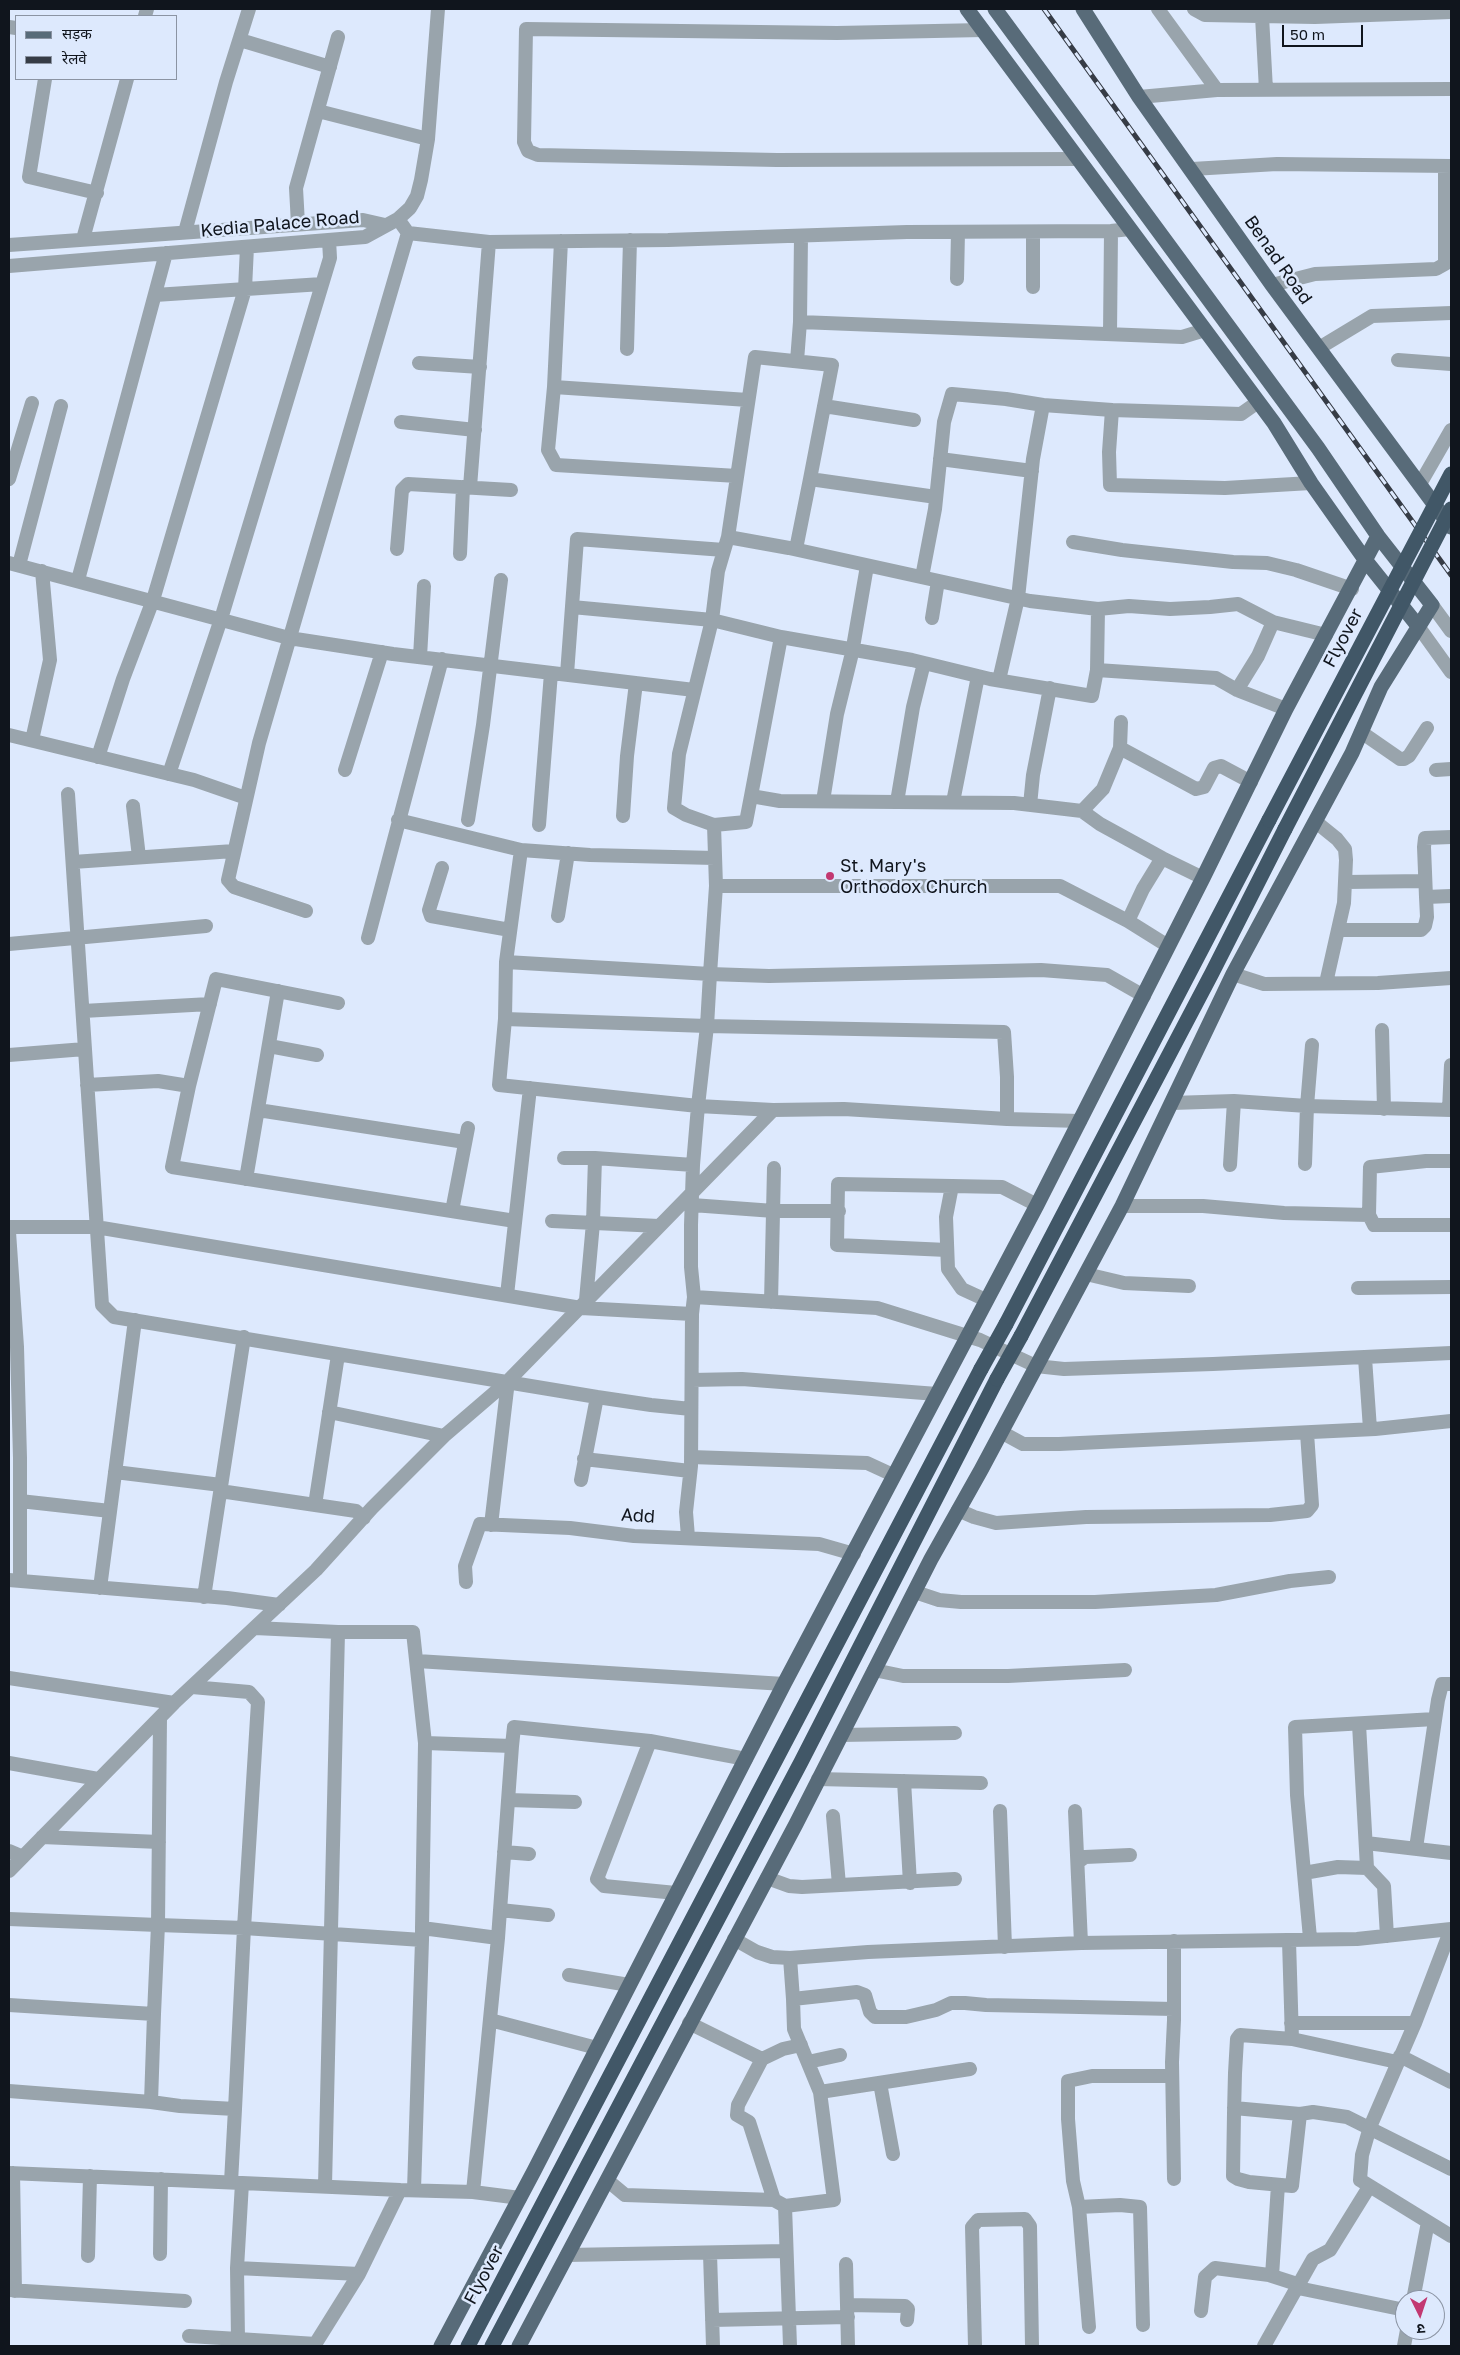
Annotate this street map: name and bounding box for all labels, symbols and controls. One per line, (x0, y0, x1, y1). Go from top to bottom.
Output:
legend (15, 15, 178, 80)
scale bar (1285, 15, 1366, 47)
text: सड़क (62, 24, 92, 42)
text: 50 m (1290, 25, 1325, 43)
text: रेलवे (62, 49, 87, 67)
street label: Kedia Palace Road (200, 206, 360, 242)
street label: Benad Road (1239, 211, 1317, 309)
street label: Flyover (1319, 605, 1367, 671)
place label: St. Mary's Orthodox Church (840, 855, 988, 898)
marker: St. Mary's Orthodox Church (824, 870, 836, 882)
street label: Add (620, 1504, 656, 1528)
street label: Flyover (460, 2242, 508, 2308)
north arrow (1395, 2290, 1445, 2340)
text: उ (1416, 2321, 1426, 2338)

